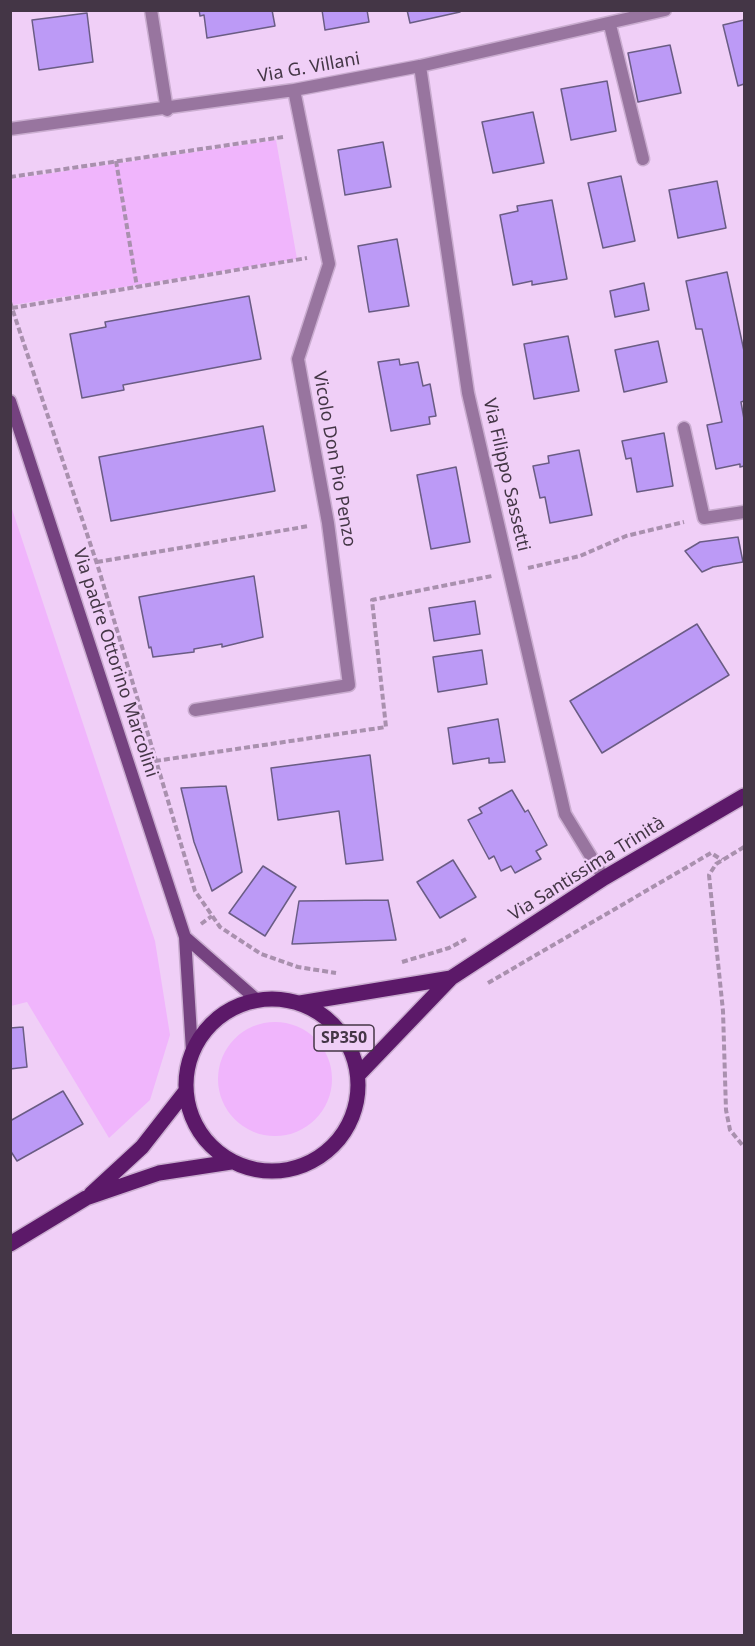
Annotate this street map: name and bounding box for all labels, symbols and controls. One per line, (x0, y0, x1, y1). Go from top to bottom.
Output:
street label: Via G. Villani (256, 48, 362, 88)
street label: Vicolo Don Pio Penzo (308, 370, 360, 548)
street label: Via Filippo Sassetti (478, 396, 534, 554)
street label: Via padre Ottorino Marcolini (68, 546, 162, 780)
street label: Via Santissima Trinità (505, 812, 669, 926)
road number: SP350 (314, 1025, 374, 1051)

